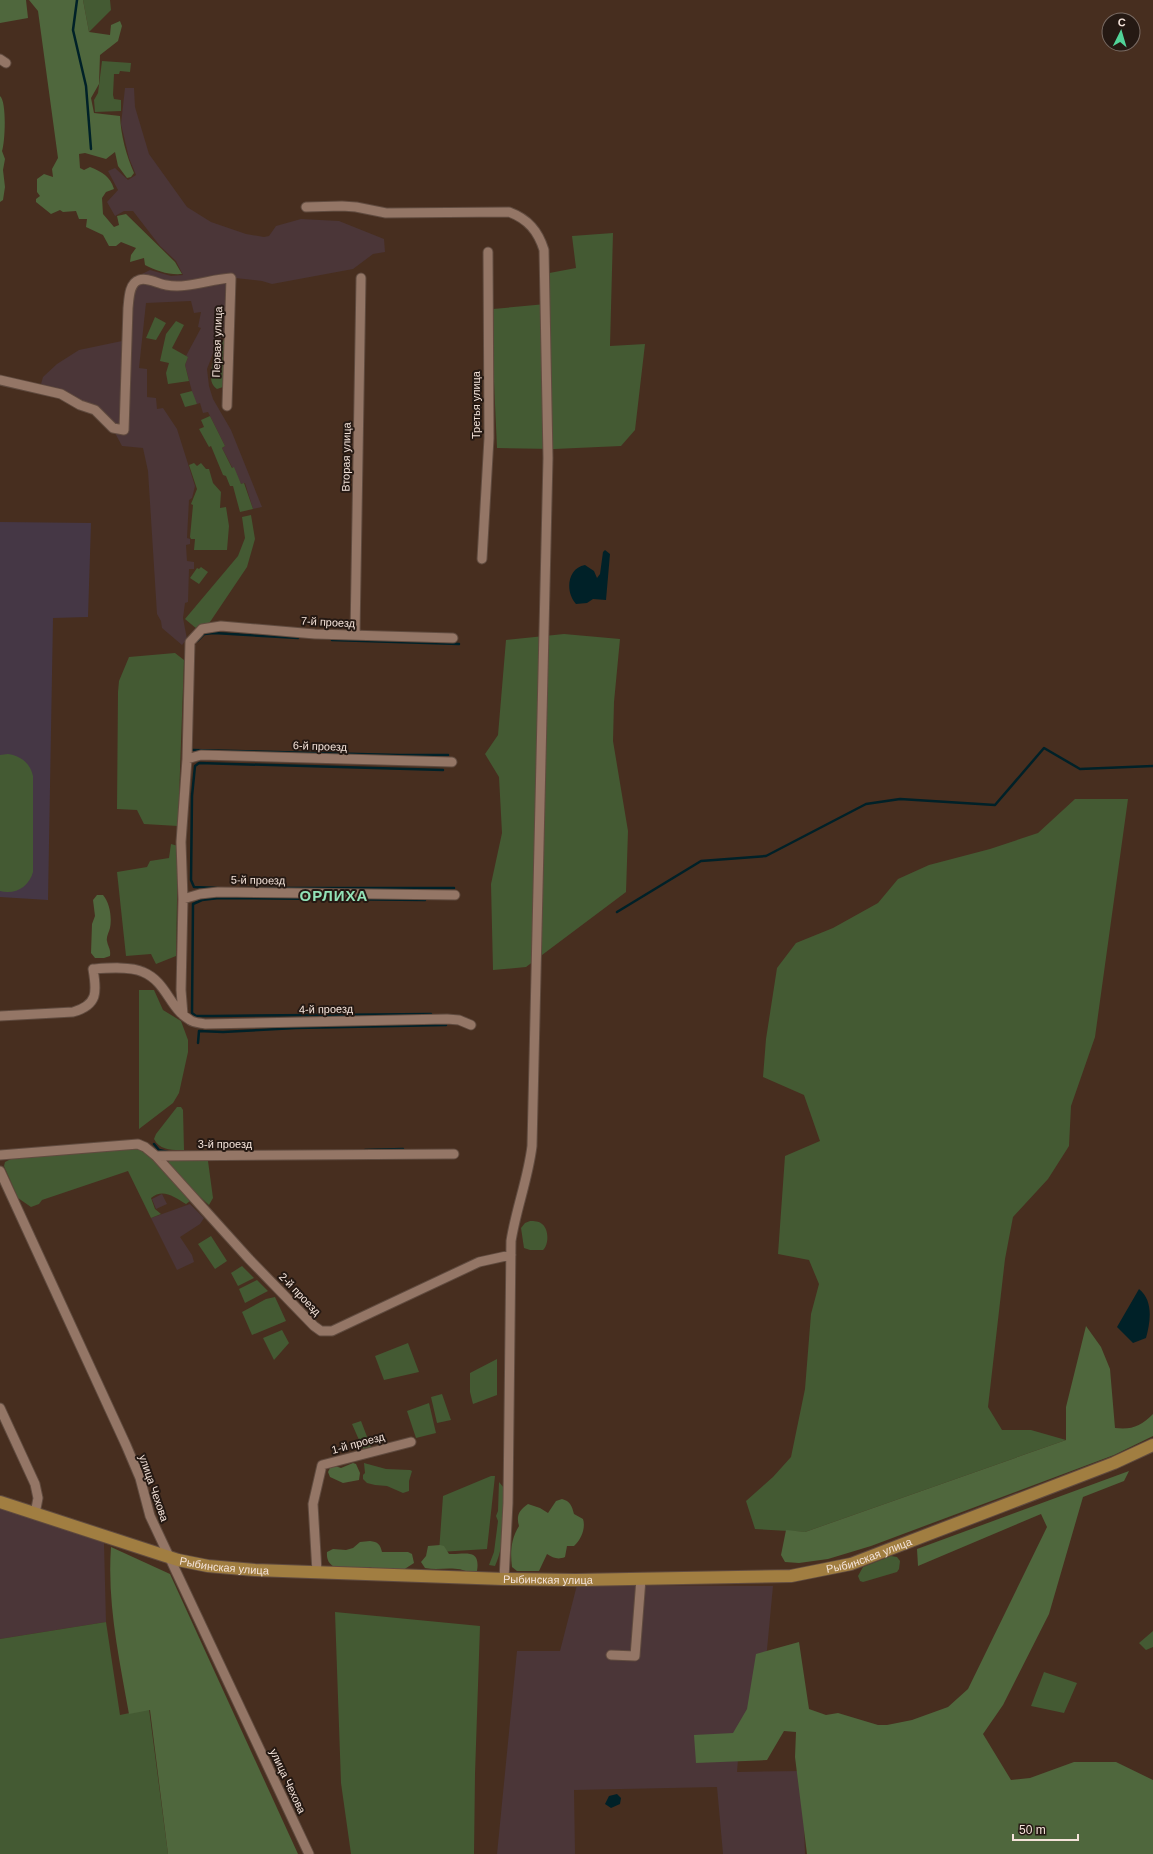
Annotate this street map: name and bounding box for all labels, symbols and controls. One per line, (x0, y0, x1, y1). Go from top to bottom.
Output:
north arrow (1101, 12, 1141, 52)
text: С (1117, 16, 1126, 28)
street label: Первая улица (210, 305, 224, 378)
street label: Третья улица (470, 370, 482, 439)
street label: Вторая улица (339, 421, 353, 492)
street label: 7-й проезд (301, 615, 356, 629)
street label: 6-й проезд (293, 739, 348, 753)
street label: 5-й проезд (231, 874, 286, 886)
district label: ОРЛИХА (300, 887, 368, 904)
street label: 4-й проезд (299, 1003, 354, 1015)
street label: 3-й проезд (198, 1138, 253, 1150)
street label: 2-й проезд (277, 1270, 324, 1318)
street label: 1-й проезд (330, 1430, 386, 1456)
street label: улица Чехова (137, 1453, 171, 1524)
street label: Рыбинская улица (825, 1535, 914, 1575)
street label: Рыбинская улица (179, 1554, 270, 1577)
street label: Рыбинская улица (503, 1573, 594, 1586)
street label: улица Чехова (268, 1747, 309, 1816)
scale bar (1013, 1816, 1078, 1842)
text: 50 m (1019, 1823, 1046, 1837)

